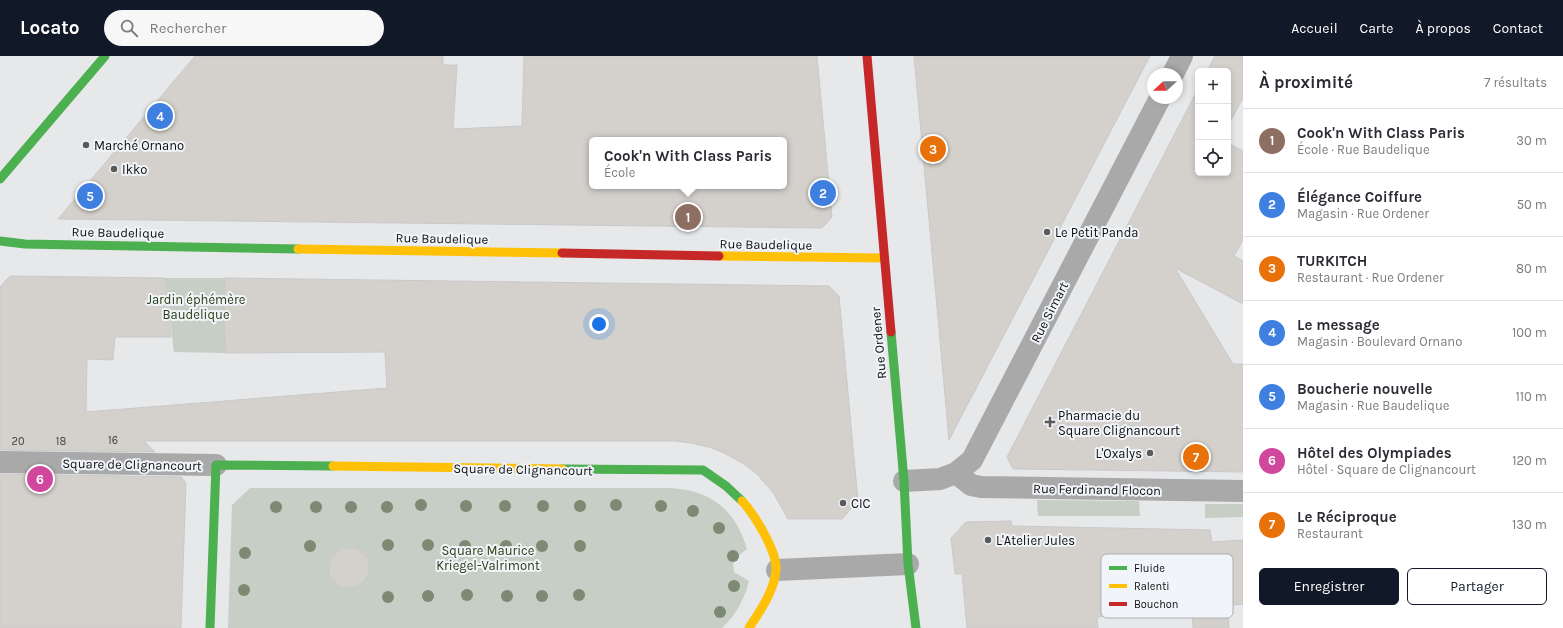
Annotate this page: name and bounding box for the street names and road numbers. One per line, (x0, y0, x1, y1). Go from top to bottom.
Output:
street label: Rue Baudelique (71, 224, 165, 242)
street label: Rue Baudelique (395, 230, 489, 248)
street label: Rue Baudelique (719, 236, 813, 254)
street label: Rue Simart (1028, 279, 1071, 345)
street label: Rue Ordener (868, 306, 889, 380)
street label: Square de Clignancourt (62, 456, 202, 474)
street label: Square de Clignancourt (453, 461, 593, 479)
street label: Rue Ferdinand Flocon (1033, 481, 1161, 498)

